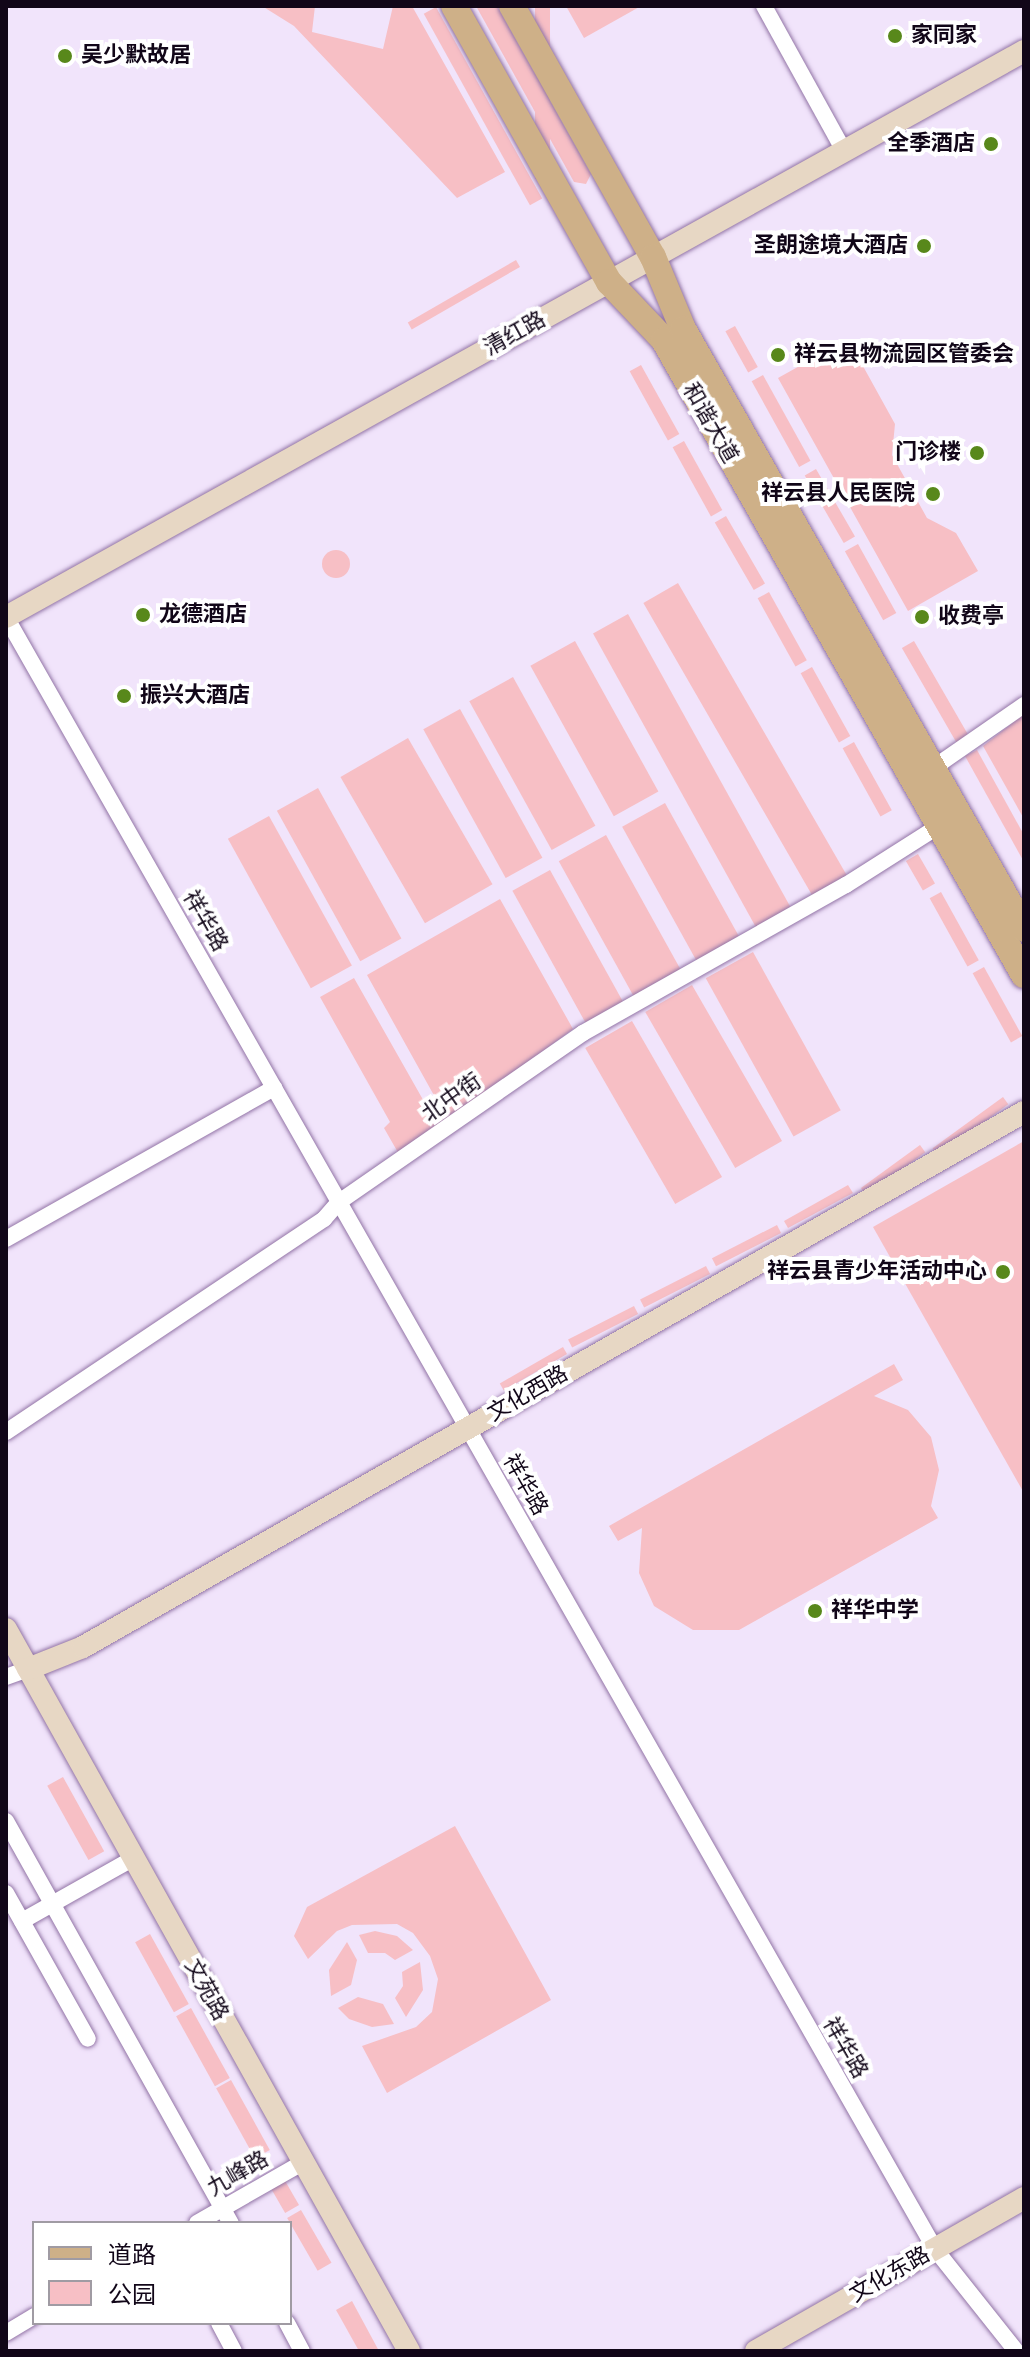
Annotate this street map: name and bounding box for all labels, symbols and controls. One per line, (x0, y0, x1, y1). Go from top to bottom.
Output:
place label: 家同家 (911, 23, 977, 49)
marker: 家同家 (886, 27, 904, 45)
place label: 吴少默故居 (81, 43, 191, 69)
marker: 吴少默故居 (56, 47, 74, 65)
place label: 全季酒店 (887, 131, 975, 157)
marker: 全季酒店 (982, 135, 1000, 153)
place label: 圣朗途境大酒店 (754, 233, 908, 259)
marker: 圣朗途境大酒店 (915, 237, 933, 255)
street label: 清红路 (480, 306, 550, 362)
place label: 祥云县物流园区管委会 (794, 342, 1014, 368)
marker: 祥云县物流园区管委会 (769, 346, 787, 364)
street label: 和谐大道 (677, 378, 743, 468)
place label: 门诊楼 (895, 440, 961, 466)
marker: 门诊楼 (968, 444, 986, 462)
place label: 祥云县人民医院 (761, 481, 915, 507)
marker: 祥云县人民医院 (922, 483, 944, 505)
place label: 龙德酒店 (159, 602, 247, 628)
place label: 收费亭 (938, 604, 1004, 630)
marker: 龙德酒店 (134, 606, 152, 624)
marker: 收费亭 (913, 608, 931, 626)
place label: 振兴大酒店 (140, 683, 250, 709)
marker: 振兴大酒店 (115, 687, 133, 705)
street label: 祥华路 (177, 886, 233, 956)
street label: 北中街 (417, 1068, 487, 1128)
place label: 祥云县青少年活动中心 (767, 1259, 987, 1285)
marker: 祥云县青少年活动中心 (994, 1263, 1012, 1281)
street label: 文化西路 (483, 1361, 573, 1427)
street label: 祥华路 (497, 1450, 553, 1520)
place label: 祥华中学 (831, 1598, 919, 1624)
marker: 祥华中学 (806, 1602, 824, 1620)
street label: 文苑路 (178, 1955, 234, 2025)
street label: 祥华路 (817, 2013, 873, 2083)
street label: 九峰路 (203, 2146, 273, 2202)
legend (32, 2221, 292, 2325)
text: 道路 (108, 2239, 156, 2271)
street label: 文化东路 (845, 2242, 935, 2308)
text: 公园 (108, 2279, 156, 2311)

